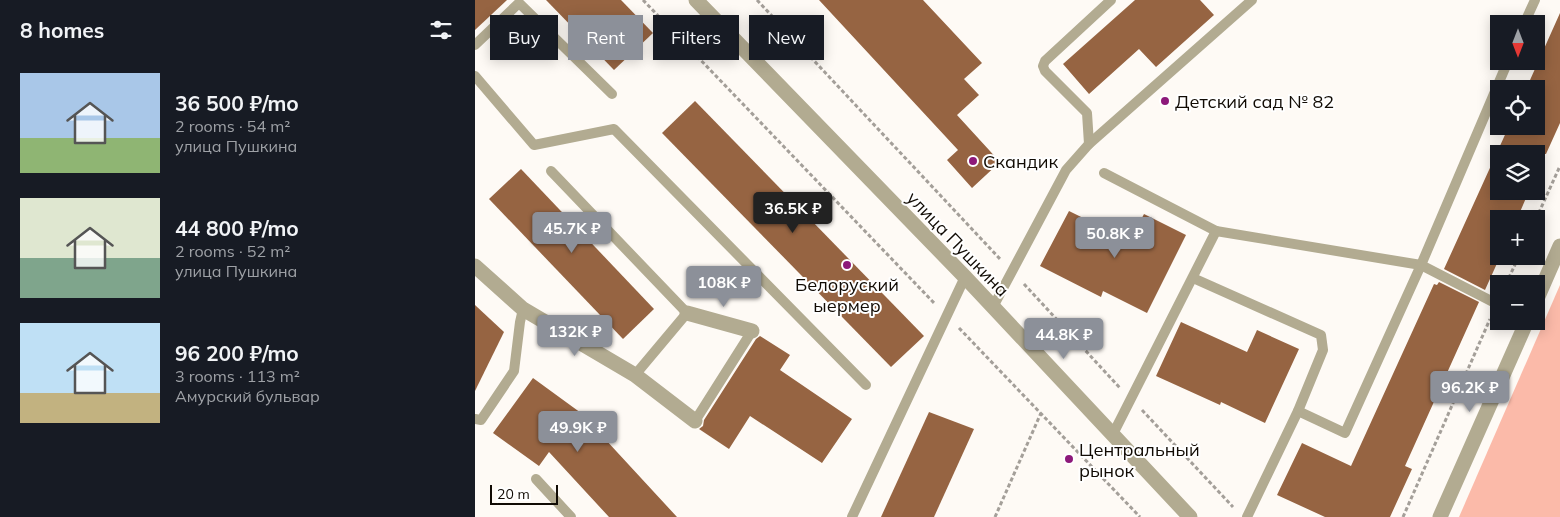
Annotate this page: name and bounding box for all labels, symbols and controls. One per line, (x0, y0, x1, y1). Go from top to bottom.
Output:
chip: Buy (490, 15, 558, 60)
chip: Rent (568, 15, 643, 60)
chip: Filters (653, 15, 739, 60)
chip: New (749, 15, 824, 60)
north arrow (1490, 15, 1545, 70)
map controls (1490, 15, 1545, 330)
icon: filters (427, 16, 455, 44)
text: 8 homes (20, 17, 104, 43)
button: locate (1490, 80, 1545, 135)
text: 36 500 ₽/mo (175, 90, 299, 116)
place label: Детский сад № 82 (1175, 90, 1334, 113)
icon: home (60, 93, 120, 153)
marker: Детский сад № 82 (1159, 95, 1171, 107)
text: 2 rooms · 54 m² (175, 116, 290, 136)
text: улица Пушкина (175, 136, 297, 156)
button: layers (1490, 145, 1545, 200)
place label: Скандик (983, 150, 1058, 173)
marker: Скандик (967, 155, 979, 167)
street label: улица Пушкина (902, 187, 1014, 301)
pin: 36.5K ₽ (747, 192, 839, 234)
text: 36.5K ₽ (764, 198, 822, 218)
button: + (1490, 210, 1545, 265)
pin: 45.7K ₽ (526, 212, 618, 254)
text: 44 800 ₽/mo (175, 215, 299, 241)
pin: 50.8K ₽ (1069, 216, 1161, 259)
icon: home (60, 218, 120, 278)
text: 45.7K ₽ (543, 218, 601, 238)
text: 50.8K ₽ (1086, 223, 1144, 243)
text: 2 rooms · 52 m² (175, 241, 290, 261)
marker: Белоруский ыермер (841, 259, 853, 271)
text: улица Пушкина (175, 261, 297, 281)
pin: 108K ₽ (683, 266, 765, 308)
text: 108K ₽ (697, 272, 751, 292)
place label: Белоруский ыермер (795, 273, 899, 317)
button: − (1490, 275, 1545, 330)
pin: 132K ₽ (534, 314, 616, 357)
pin: 44.8K ₽ (1018, 318, 1110, 360)
text: 132K ₽ (548, 321, 602, 341)
text: 44.8K ₽ (1035, 324, 1093, 344)
text: 96 200 ₽/mo (175, 340, 299, 366)
icon: home (60, 343, 120, 403)
text: 3 rooms · 113 m² (175, 366, 300, 386)
pin: 96.2K ₽ (1424, 370, 1516, 413)
text: 96.2K ₽ (1441, 377, 1499, 397)
text: Амурский бульвар (175, 386, 320, 406)
pin: 49.9K ₽ (532, 410, 624, 453)
text: 49.9K ₽ (549, 417, 607, 437)
place label: Центральный рынок (1079, 438, 1200, 482)
marker: Центральный рынок (1063, 453, 1075, 465)
scale bar (490, 482, 557, 505)
text: 20 m (497, 485, 530, 503)

